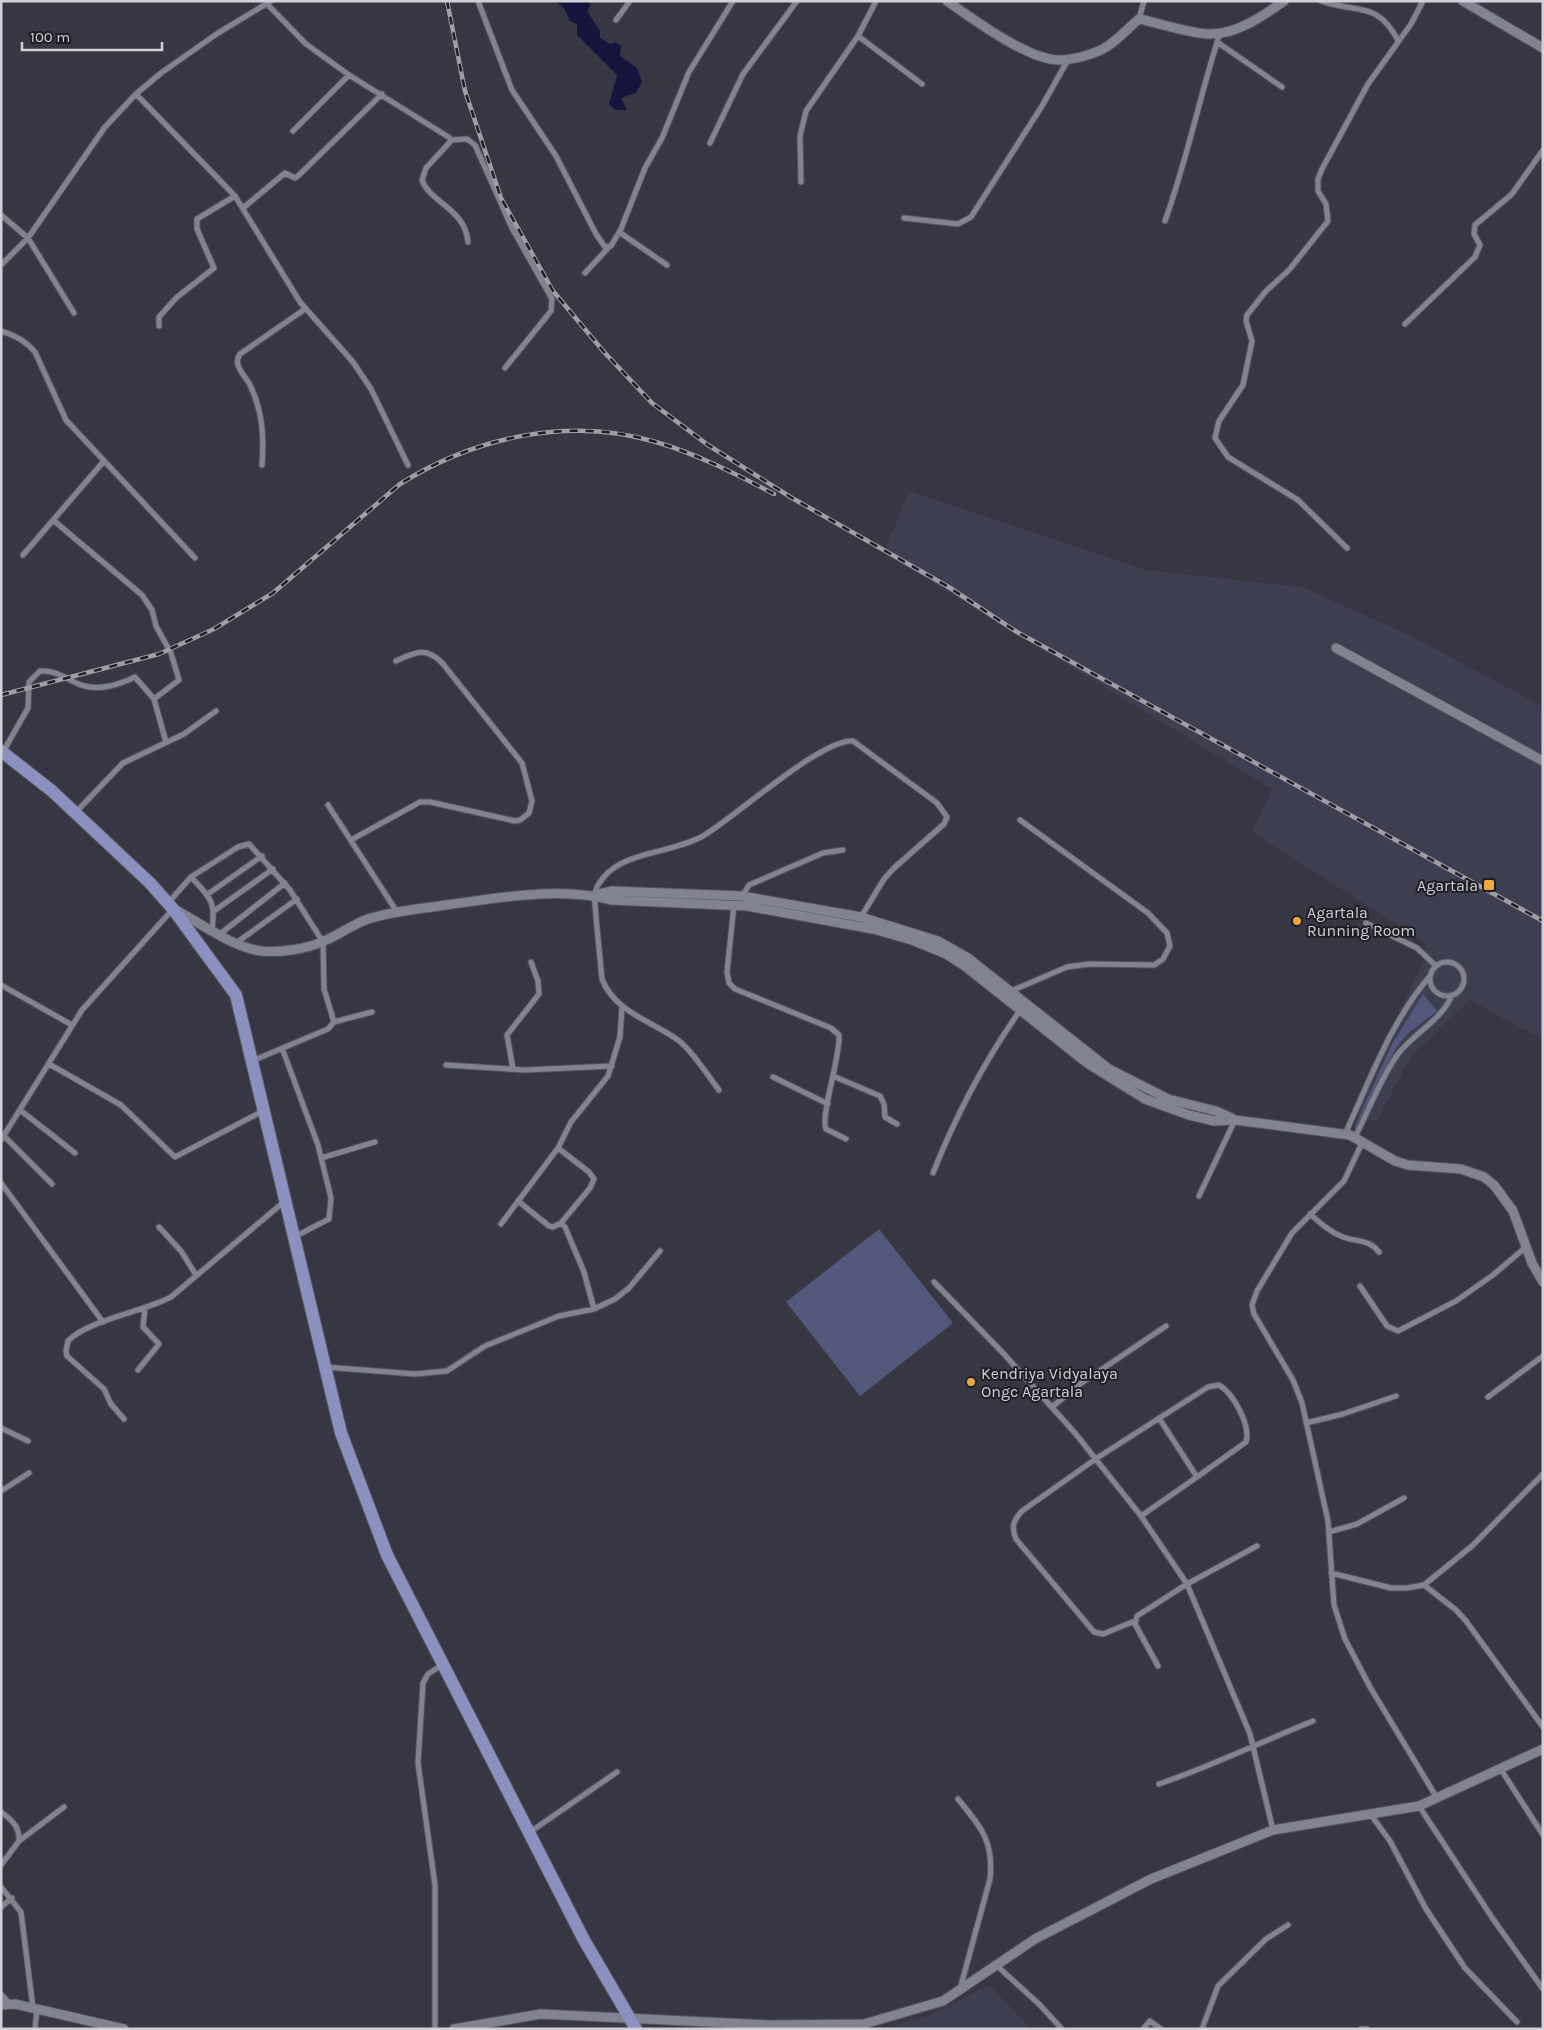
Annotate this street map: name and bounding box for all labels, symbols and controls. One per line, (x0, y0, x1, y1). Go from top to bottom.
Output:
scale bar (22, 20, 162, 52)
text: 100 m (30, 28, 70, 46)
place label: Agartala (1417, 876, 1478, 895)
marker: Agartala (1482, 878, 1496, 892)
place label: Agartala Running Room (1307, 903, 1415, 940)
marker: Agartala Running Room (1291, 915, 1303, 927)
place label: Kendriya Vidyalaya Ongc Agartala (981, 1364, 1118, 1401)
marker: Kendriya Vidyalaya Ongc Agartala (965, 1376, 977, 1388)

